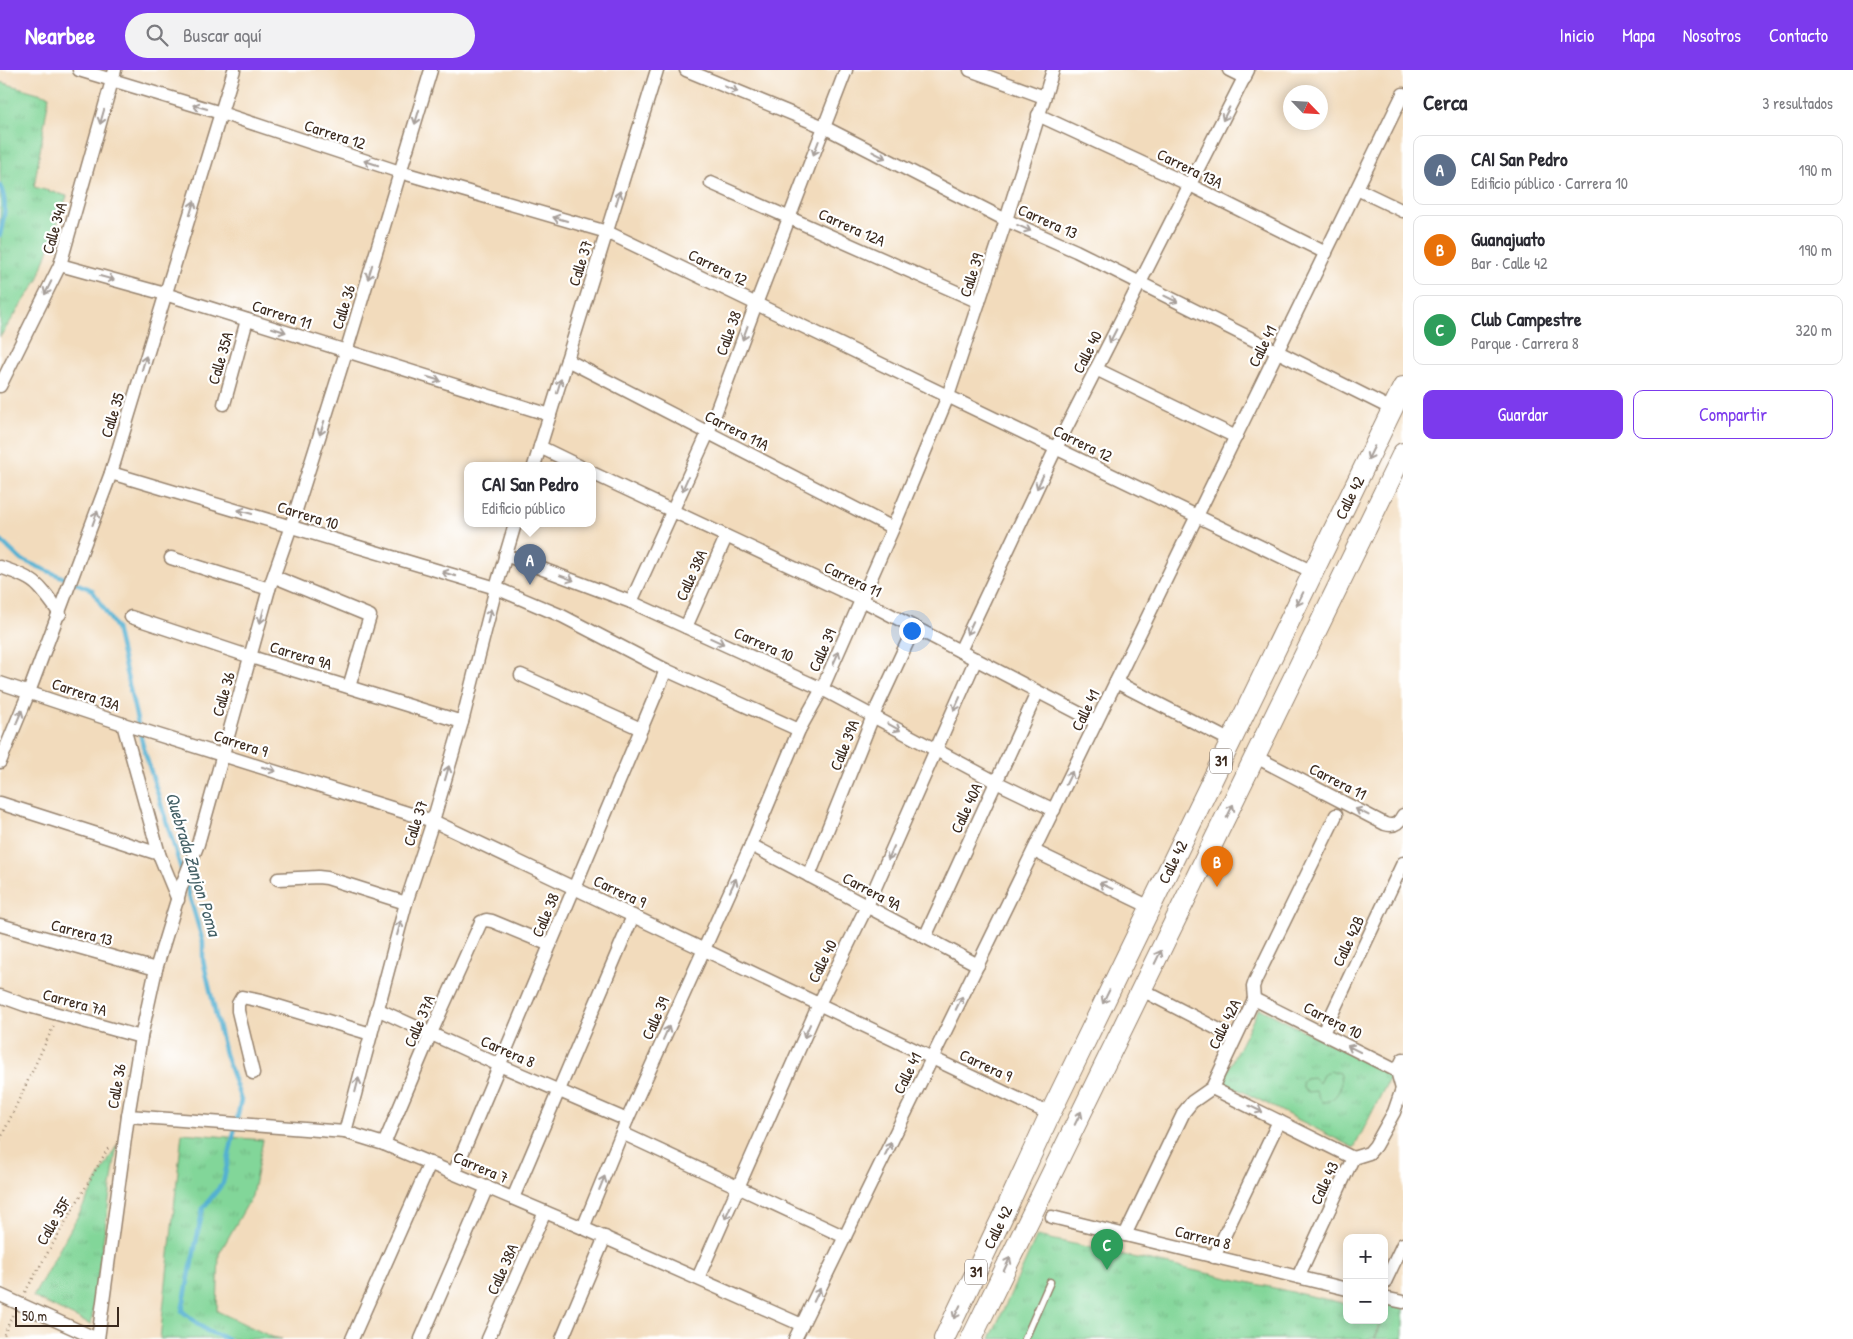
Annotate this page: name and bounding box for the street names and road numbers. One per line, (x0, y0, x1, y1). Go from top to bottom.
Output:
street label: Carrera 12 (302, 114, 369, 154)
street label: Carrera 13A (1153, 143, 1227, 193)
street label: Carrera 13 (1015, 198, 1081, 244)
street label: Calle 34A (36, 199, 72, 256)
street label: Carrera 12A (815, 203, 889, 252)
street label: Calle 37 (563, 237, 597, 289)
street label: Carrera 12 (685, 243, 752, 291)
street label: Calle 39 (954, 250, 988, 300)
street label: Calle 36 (326, 282, 360, 332)
street label: Carrera 11 (249, 294, 315, 334)
street label: Calle 38 (710, 308, 746, 358)
street label: Calle 41 (1243, 321, 1282, 371)
street label: Calle 40 (1067, 327, 1107, 377)
street label: Calle 35A (202, 329, 238, 387)
street label: Calle 35 (95, 390, 129, 440)
street label: Carrera 11A (701, 404, 773, 456)
street label: Carrera 12 (1050, 419, 1117, 467)
street label: Calle 42 (1329, 472, 1369, 523)
street label: Carrera 10 (275, 495, 341, 535)
street label: Calle 38A (670, 546, 712, 604)
street label: Carrera 11 (821, 556, 886, 602)
street label: Carrera 10 (731, 621, 797, 667)
street label: Calle 39 (803, 625, 841, 675)
street label: Carrera 9A (267, 635, 335, 675)
street label: Calle 36 (206, 669, 240, 719)
street label: Carrera 13A (49, 672, 123, 716)
street label: Calle 41 (1066, 685, 1105, 735)
street label: Calle 39A (824, 716, 864, 774)
street label: Carrera 9 (211, 724, 271, 762)
road number: 31 (1210, 748, 1232, 774)
street label: Carrera 11 (1306, 757, 1371, 805)
street label: Calle 40A (945, 779, 987, 837)
street label: Calle 37 (397, 797, 433, 849)
street label: Calle 42 (1153, 836, 1192, 887)
street label: Carrera 9A (839, 866, 905, 916)
street label: Carrera 9 (590, 869, 650, 913)
street label: Calle 38 (526, 889, 564, 941)
street label: Calle 42B (1327, 912, 1369, 970)
street label: Carrera 13 (49, 913, 115, 951)
street label: Calle 40 (802, 936, 842, 986)
street label: Carrera 7A (40, 983, 110, 1021)
street label: Calle 37A (398, 991, 440, 1051)
street label: Calle 39 (636, 993, 674, 1043)
street label: Calle 42A (1202, 995, 1246, 1053)
street label: Carrera 10 (1300, 996, 1366, 1044)
street label: Carrera 8 (478, 1029, 538, 1073)
street label: Carrera 9 (956, 1043, 1016, 1087)
street label: Calle 41 (888, 1048, 927, 1098)
street label: Calle 36 (101, 1062, 131, 1110)
street label: Carrera 7 (450, 1146, 512, 1188)
street label: Calle 43 (1304, 1158, 1344, 1208)
street label: Calle 35F (30, 1192, 76, 1249)
street label: Calle 42 (978, 1201, 1017, 1252)
street label: Carrera 8 (1173, 1219, 1233, 1255)
street label: Calle 38A (481, 1240, 523, 1298)
road number: 31 (965, 1260, 987, 1284)

